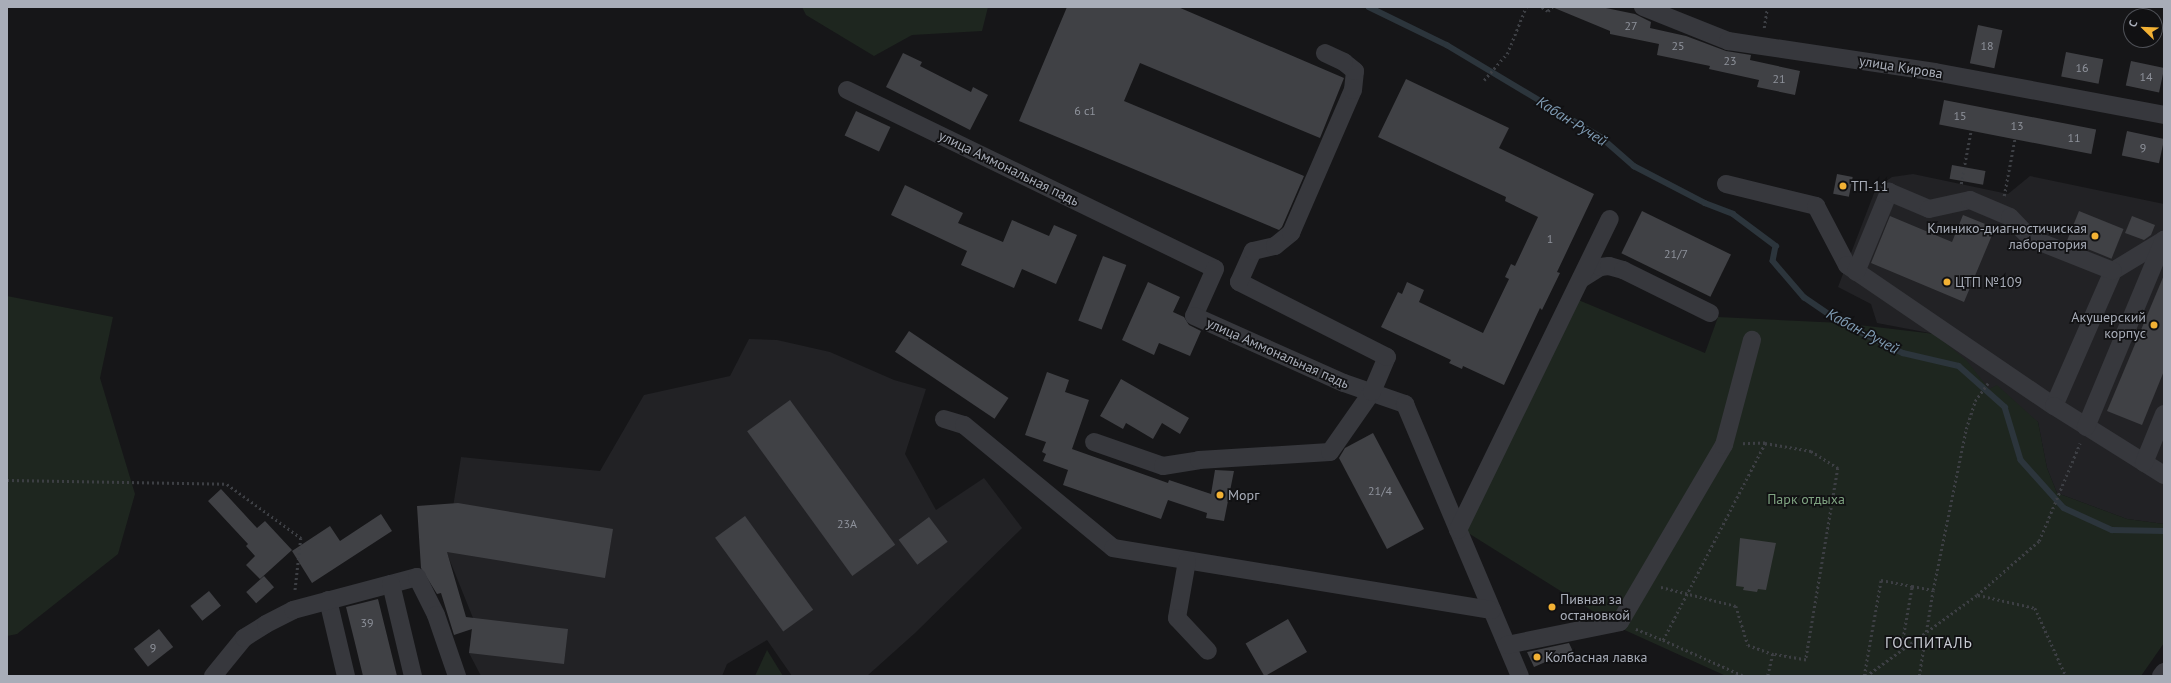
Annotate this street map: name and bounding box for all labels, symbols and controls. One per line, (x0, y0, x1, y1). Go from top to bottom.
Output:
north arrow (2123, 8, 2163, 48)
text: С (2125, 18, 2141, 29)
house number: 27 (1624, 19, 1638, 33)
house number: 25 (1671, 39, 1685, 53)
house number: 18 (1980, 39, 1994, 53)
street label: улица Кирова (1858, 52, 1944, 82)
house number: 23 (1723, 54, 1737, 68)
house number: 16 (2075, 61, 2089, 75)
house number: 14 (2139, 70, 2153, 84)
house number: 21 (1772, 72, 1786, 86)
water label: Кабан-Ручей (1533, 92, 1611, 150)
house number: 6 с1 (1074, 104, 1096, 118)
house number: 15 (1953, 109, 1967, 123)
house number: 13 (2010, 119, 2024, 133)
street label: улица Аммональная падь (936, 127, 1082, 209)
house number: 11 (2067, 131, 2081, 145)
house number: 9 (2140, 141, 2146, 155)
place label: ТП-11 (1851, 178, 1888, 194)
marker: ТП-11 (1838, 181, 1848, 191)
place label: Клинико-диагностичиская лаборатория (1927, 220, 2087, 252)
marker: Клинико-диагностичиская лаборатория (2090, 231, 2100, 241)
house number: 1 (1547, 232, 1553, 246)
house number: 21/7 (1664, 247, 1688, 261)
place label: ЦТП №109 (1955, 274, 2022, 290)
marker: ЦТП №109 (1942, 277, 1952, 287)
water label: Кабан-Ручей (1824, 304, 1902, 358)
place label: Акушерский корпус (2071, 309, 2146, 342)
street label: улица Аммональная падь (1204, 314, 1352, 392)
marker: Акушерский корпус (2149, 320, 2159, 330)
house number: 21/4 (1368, 484, 1392, 498)
place label: Морг (1228, 487, 1259, 503)
marker: Морг (1215, 490, 1225, 500)
park label: Парк отдыха (1767, 491, 1845, 507)
house number: 23А (837, 517, 857, 531)
place label: Пивная за остановкой (1560, 591, 1630, 624)
marker: Пивная за остановкой (1547, 602, 1557, 612)
house number: 39 (360, 616, 374, 630)
district label: ГОСПИТАЛЬ (1885, 634, 1973, 652)
house number: 9 (150, 641, 156, 655)
place label: Колбасная лавка (1545, 649, 1647, 665)
marker: Колбасная лавка (1532, 652, 1542, 662)

